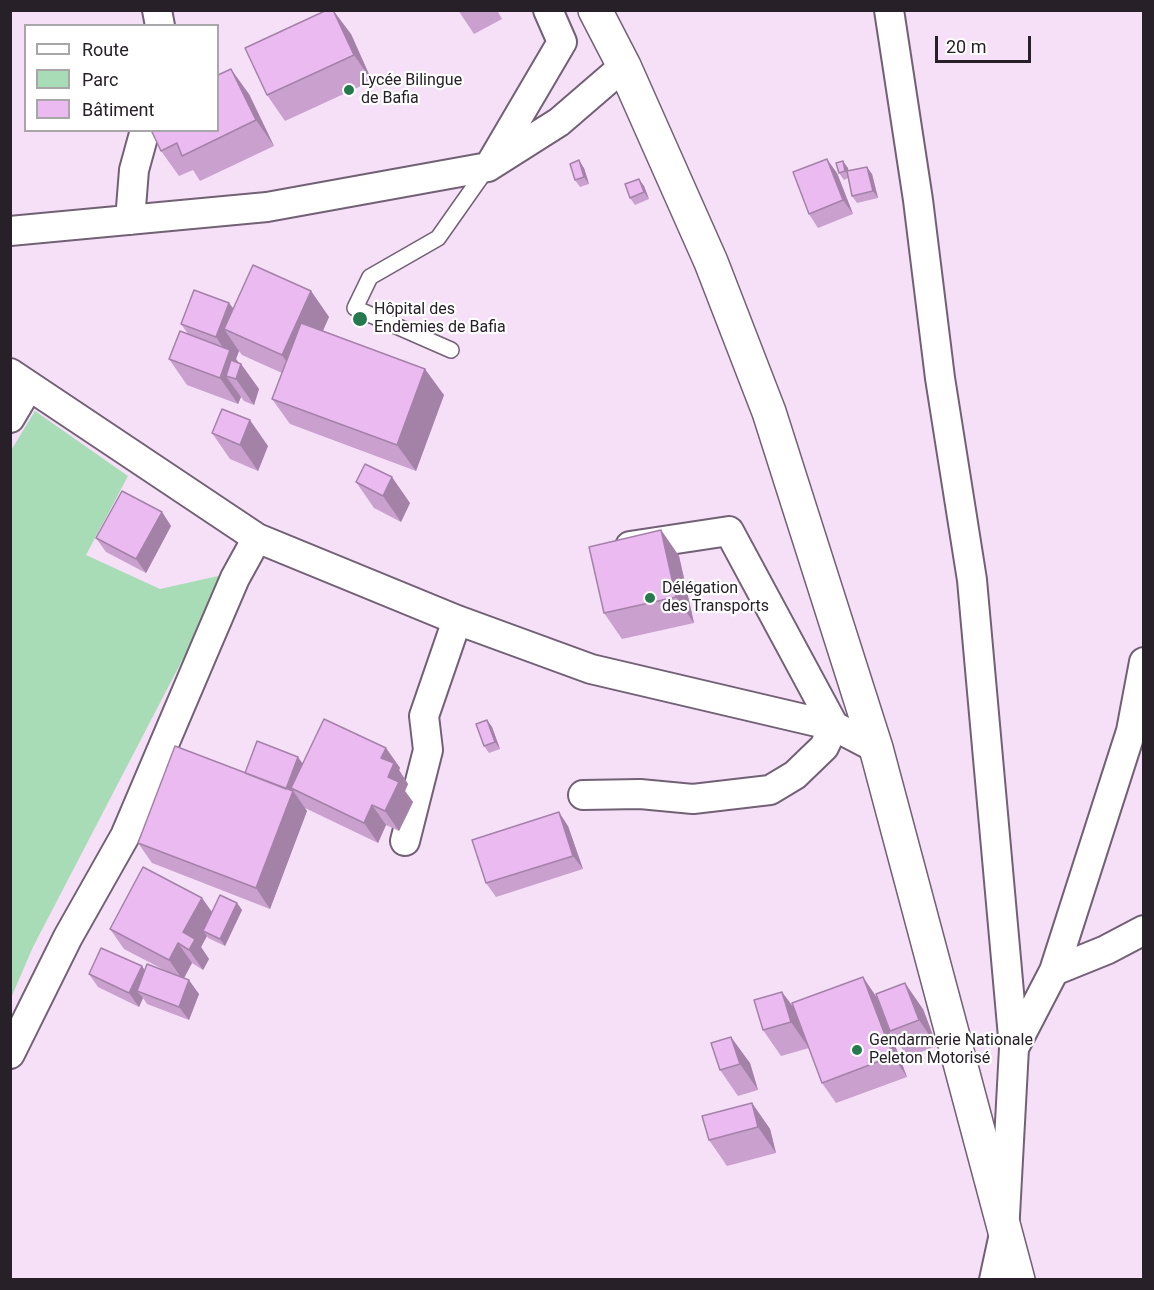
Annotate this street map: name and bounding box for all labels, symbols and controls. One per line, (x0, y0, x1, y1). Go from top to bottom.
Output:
legend (24, 24, 219, 132)
scale bar (938, 24, 1034, 62)
text: 20 m (946, 36, 986, 57)
text: Route (82, 39, 129, 60)
text: Parc (82, 69, 118, 90)
place label: Lycée Bilingue de Bafia (361, 71, 462, 109)
marker: Lycée Bilingue de Bafia (342, 83, 356, 97)
text: Bâtiment (82, 99, 154, 120)
place label: Hôpital des Endemies de Bafia (374, 300, 506, 338)
marker: Hôpital des Endemies de Bafia (351, 310, 369, 328)
place label: Délégation des Transports (662, 579, 769, 617)
marker: Délégation des Transports (643, 591, 657, 605)
place label: Gendarmerie Nationale Peleton Motorisé (869, 1031, 1033, 1069)
marker: Gendarmerie Nationale Peleton Motorisé (850, 1043, 864, 1057)

